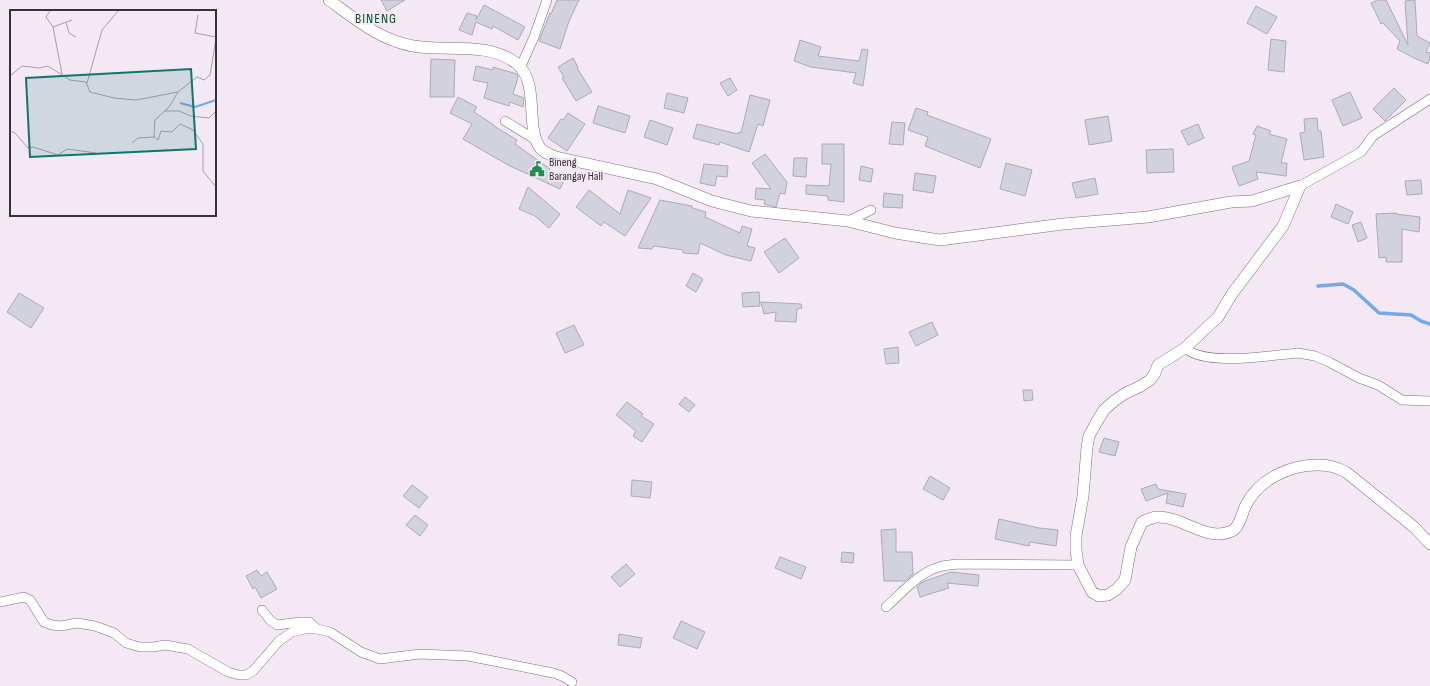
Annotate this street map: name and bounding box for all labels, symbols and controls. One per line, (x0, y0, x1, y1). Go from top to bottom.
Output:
inset map (10, 10, 216, 216)
district label: BINENG (355, 10, 397, 27)
place label: Bineng Barangay Hall (549, 155, 603, 184)
public building icon: Bineng Barangay Hall (528, 160, 546, 178)

